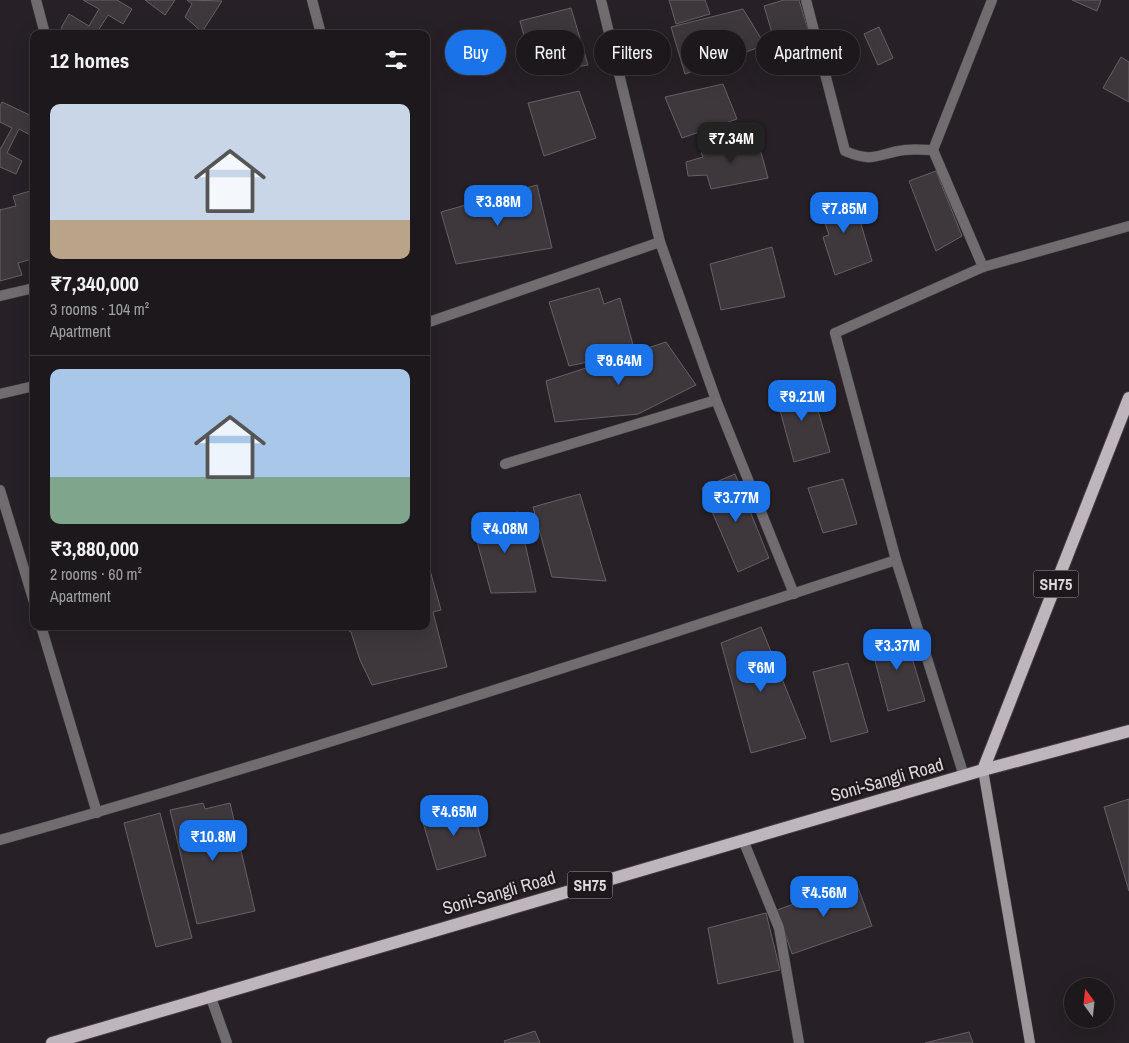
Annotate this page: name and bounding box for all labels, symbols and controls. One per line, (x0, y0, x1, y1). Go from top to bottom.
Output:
chip: Buy (445, 30, 506, 75)
chip: Rent (516, 30, 584, 75)
chip: Filters (594, 30, 671, 75)
chip: New (681, 30, 746, 75)
chip: Apartment (756, 30, 860, 75)
text: 12 homes (50, 46, 129, 75)
icon: filters (382, 46, 410, 74)
pin: ₹7.34M (690, 121, 772, 164)
text: ₹7.34M (708, 127, 754, 149)
icon: home (185, 136, 275, 226)
pin: ₹3.88M (457, 184, 539, 227)
text: ₹3.88M (475, 190, 521, 212)
pin: ₹7.85M (803, 192, 885, 234)
text: ₹7.85M (821, 197, 867, 219)
text: ₹7,340,000 (50, 269, 139, 298)
text: 3 rooms · 104 m² (50, 298, 149, 320)
text: Apartment (50, 320, 111, 342)
pin: ₹9.64M (578, 344, 660, 386)
text: ₹9.64M (596, 349, 642, 371)
pin: ₹9.21M (761, 380, 843, 422)
text: ₹9.21M (779, 385, 825, 407)
icon: home (185, 402, 275, 492)
pin: ₹3.77M (695, 480, 777, 523)
text: ₹3.77M (713, 486, 759, 508)
pin: ₹4.08M (464, 512, 546, 554)
text: ₹4.08M (482, 517, 528, 539)
text: ₹3,880,000 (50, 534, 139, 563)
text: 2 rooms · 60 m² (50, 563, 142, 585)
road number: SH75 (1034, 570, 1078, 598)
text: Apartment (50, 585, 111, 607)
pin: ₹3.37M (856, 628, 938, 671)
text: ₹3.37M (874, 634, 920, 656)
pin: ₹6M (737, 650, 785, 693)
text: ₹6M (747, 656, 775, 678)
street label: Soni-Sangli Road (827, 751, 946, 808)
pin: ₹4.65M (413, 794, 495, 837)
text: ₹4.65M (431, 800, 477, 822)
pin: ₹10.8M (172, 820, 254, 862)
text: ₹10.8M (190, 825, 236, 847)
street label: Soni-Sangli Road (439, 864, 558, 921)
road number: SH75 (568, 872, 612, 898)
pin: ₹4.56M (783, 876, 865, 918)
text: ₹4.56M (801, 881, 847, 903)
north arrow (1064, 978, 1114, 1028)
map controls (1064, 978, 1114, 1028)

